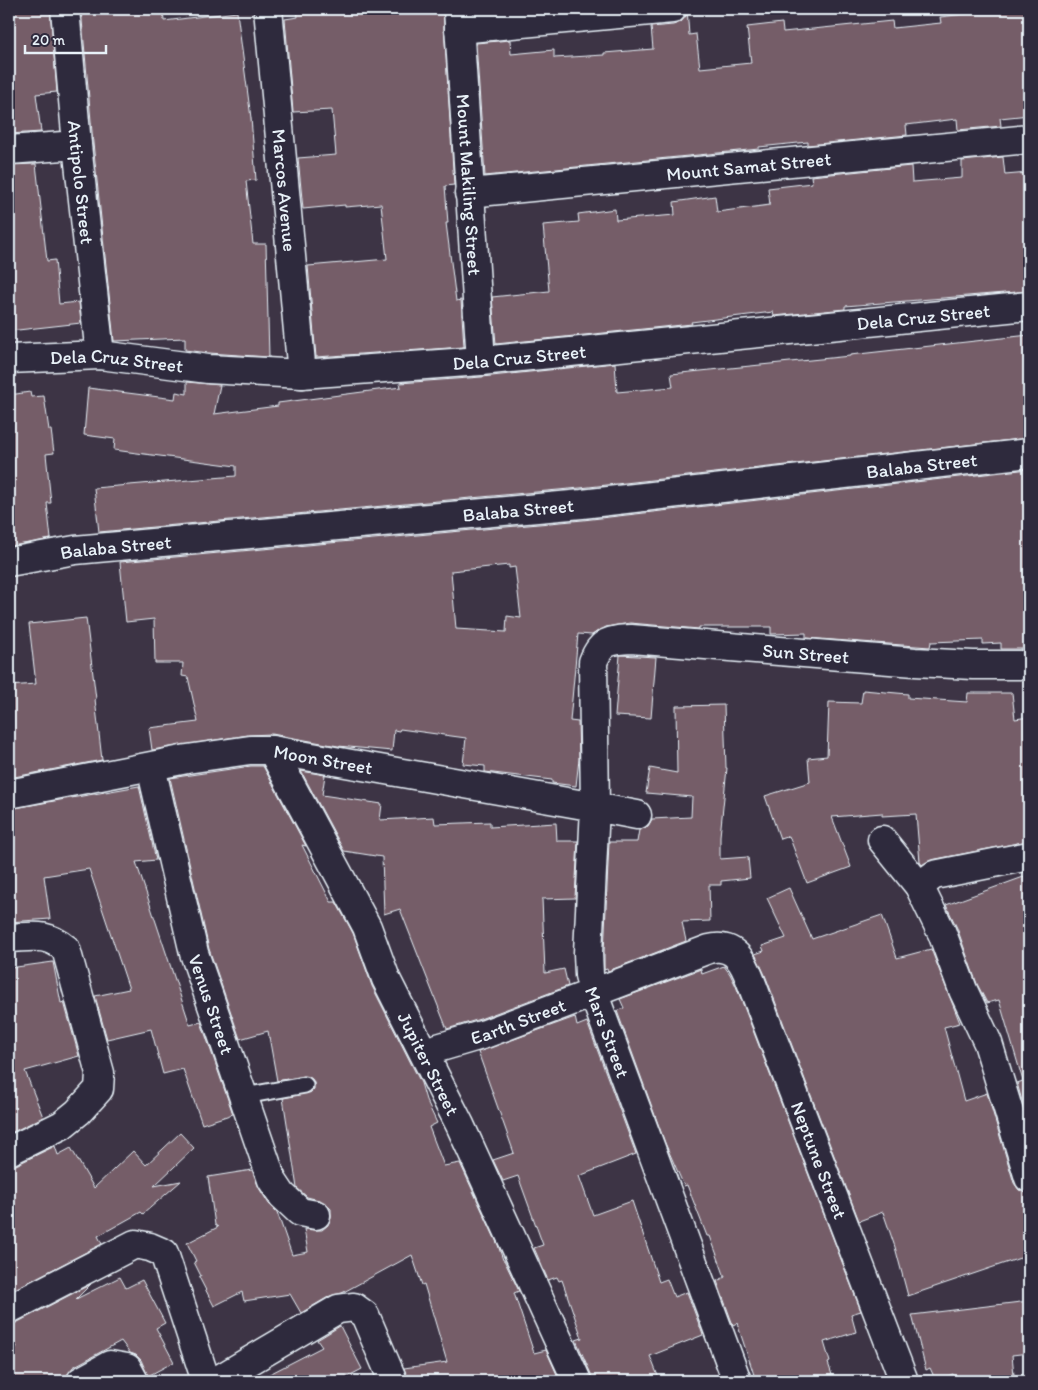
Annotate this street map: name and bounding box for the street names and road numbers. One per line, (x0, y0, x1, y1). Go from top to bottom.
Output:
street label: Mount Makiling Street (452, 93, 487, 276)
street label: Antipolo Street (63, 119, 99, 245)
street label: Marcos Avenue (268, 128, 302, 253)
street label: Mount Samat Street (665, 147, 832, 185)
street label: Dela Cruz Street (855, 298, 991, 335)
street label: Dela Cruz Street (452, 339, 587, 375)
street label: Dela Cruz Street (49, 343, 185, 377)
street label: Balaba Street (865, 447, 978, 483)
street label: Balaba Street (461, 493, 575, 526)
street label: Balaba Street (58, 530, 172, 564)
street label: Sun Street (762, 638, 850, 668)
street label: Moon Street (272, 739, 374, 779)
street label: Venus Street (184, 951, 239, 1057)
street label: Mars Street (580, 983, 635, 1081)
street label: Earth Street (468, 993, 569, 1049)
street label: Jupiter Street (393, 1008, 465, 1119)
street label: Neptune Street (786, 1098, 852, 1222)

